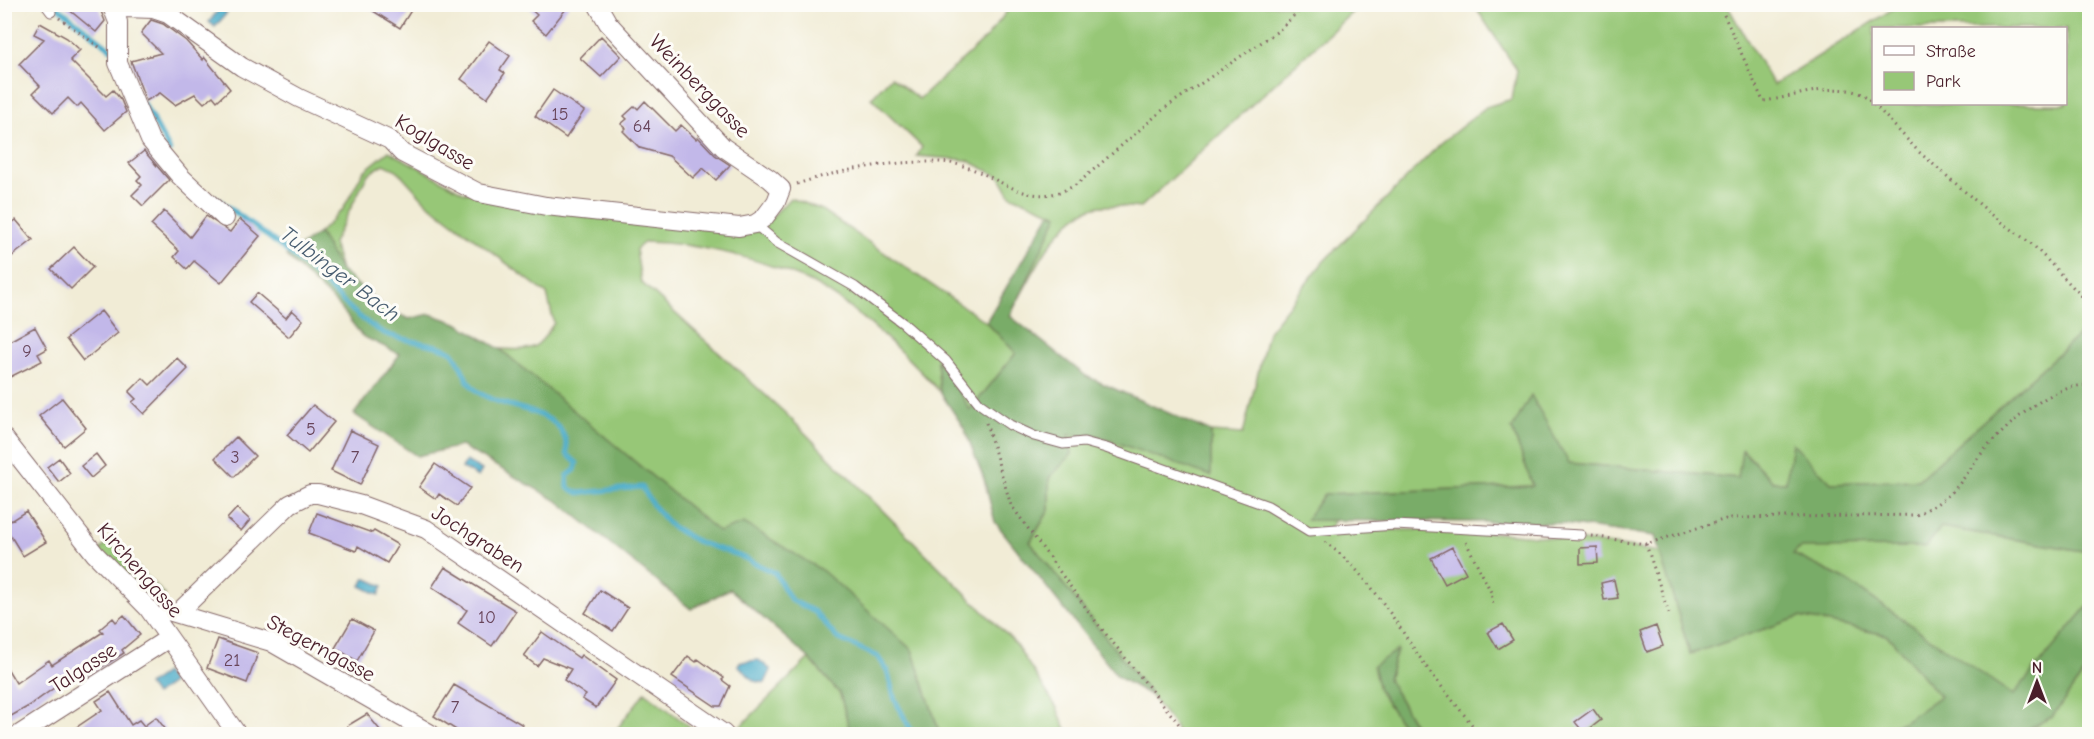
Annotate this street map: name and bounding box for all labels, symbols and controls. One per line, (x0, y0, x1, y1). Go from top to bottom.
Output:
legend (1872, 27, 2067, 105)
street label: Weinberggasse (645, 29, 755, 143)
text: Straße (1926, 41, 1976, 62)
text: Park (1926, 71, 1961, 92)
house number: 15 (552, 104, 568, 125)
street label: Koglgasse (391, 109, 479, 175)
house number: 64 (633, 116, 651, 137)
water label: Tulbinger Bach (275, 221, 405, 327)
house number: 9 (22, 341, 32, 362)
house number: 5 (306, 419, 316, 440)
house number: 3 (230, 447, 240, 468)
house number: 7 (351, 447, 360, 468)
street label: Jochgraben (427, 500, 529, 578)
street label: Kirchengasse (92, 518, 188, 622)
house number: 10 (478, 607, 496, 628)
street label: Stegerngasse (263, 609, 379, 687)
street label: Talgasse (45, 638, 121, 698)
house number: 21 (224, 650, 240, 671)
north arrow (2007, 652, 2067, 712)
text: N (2032, 659, 2042, 677)
house number: 7 (451, 697, 460, 718)

